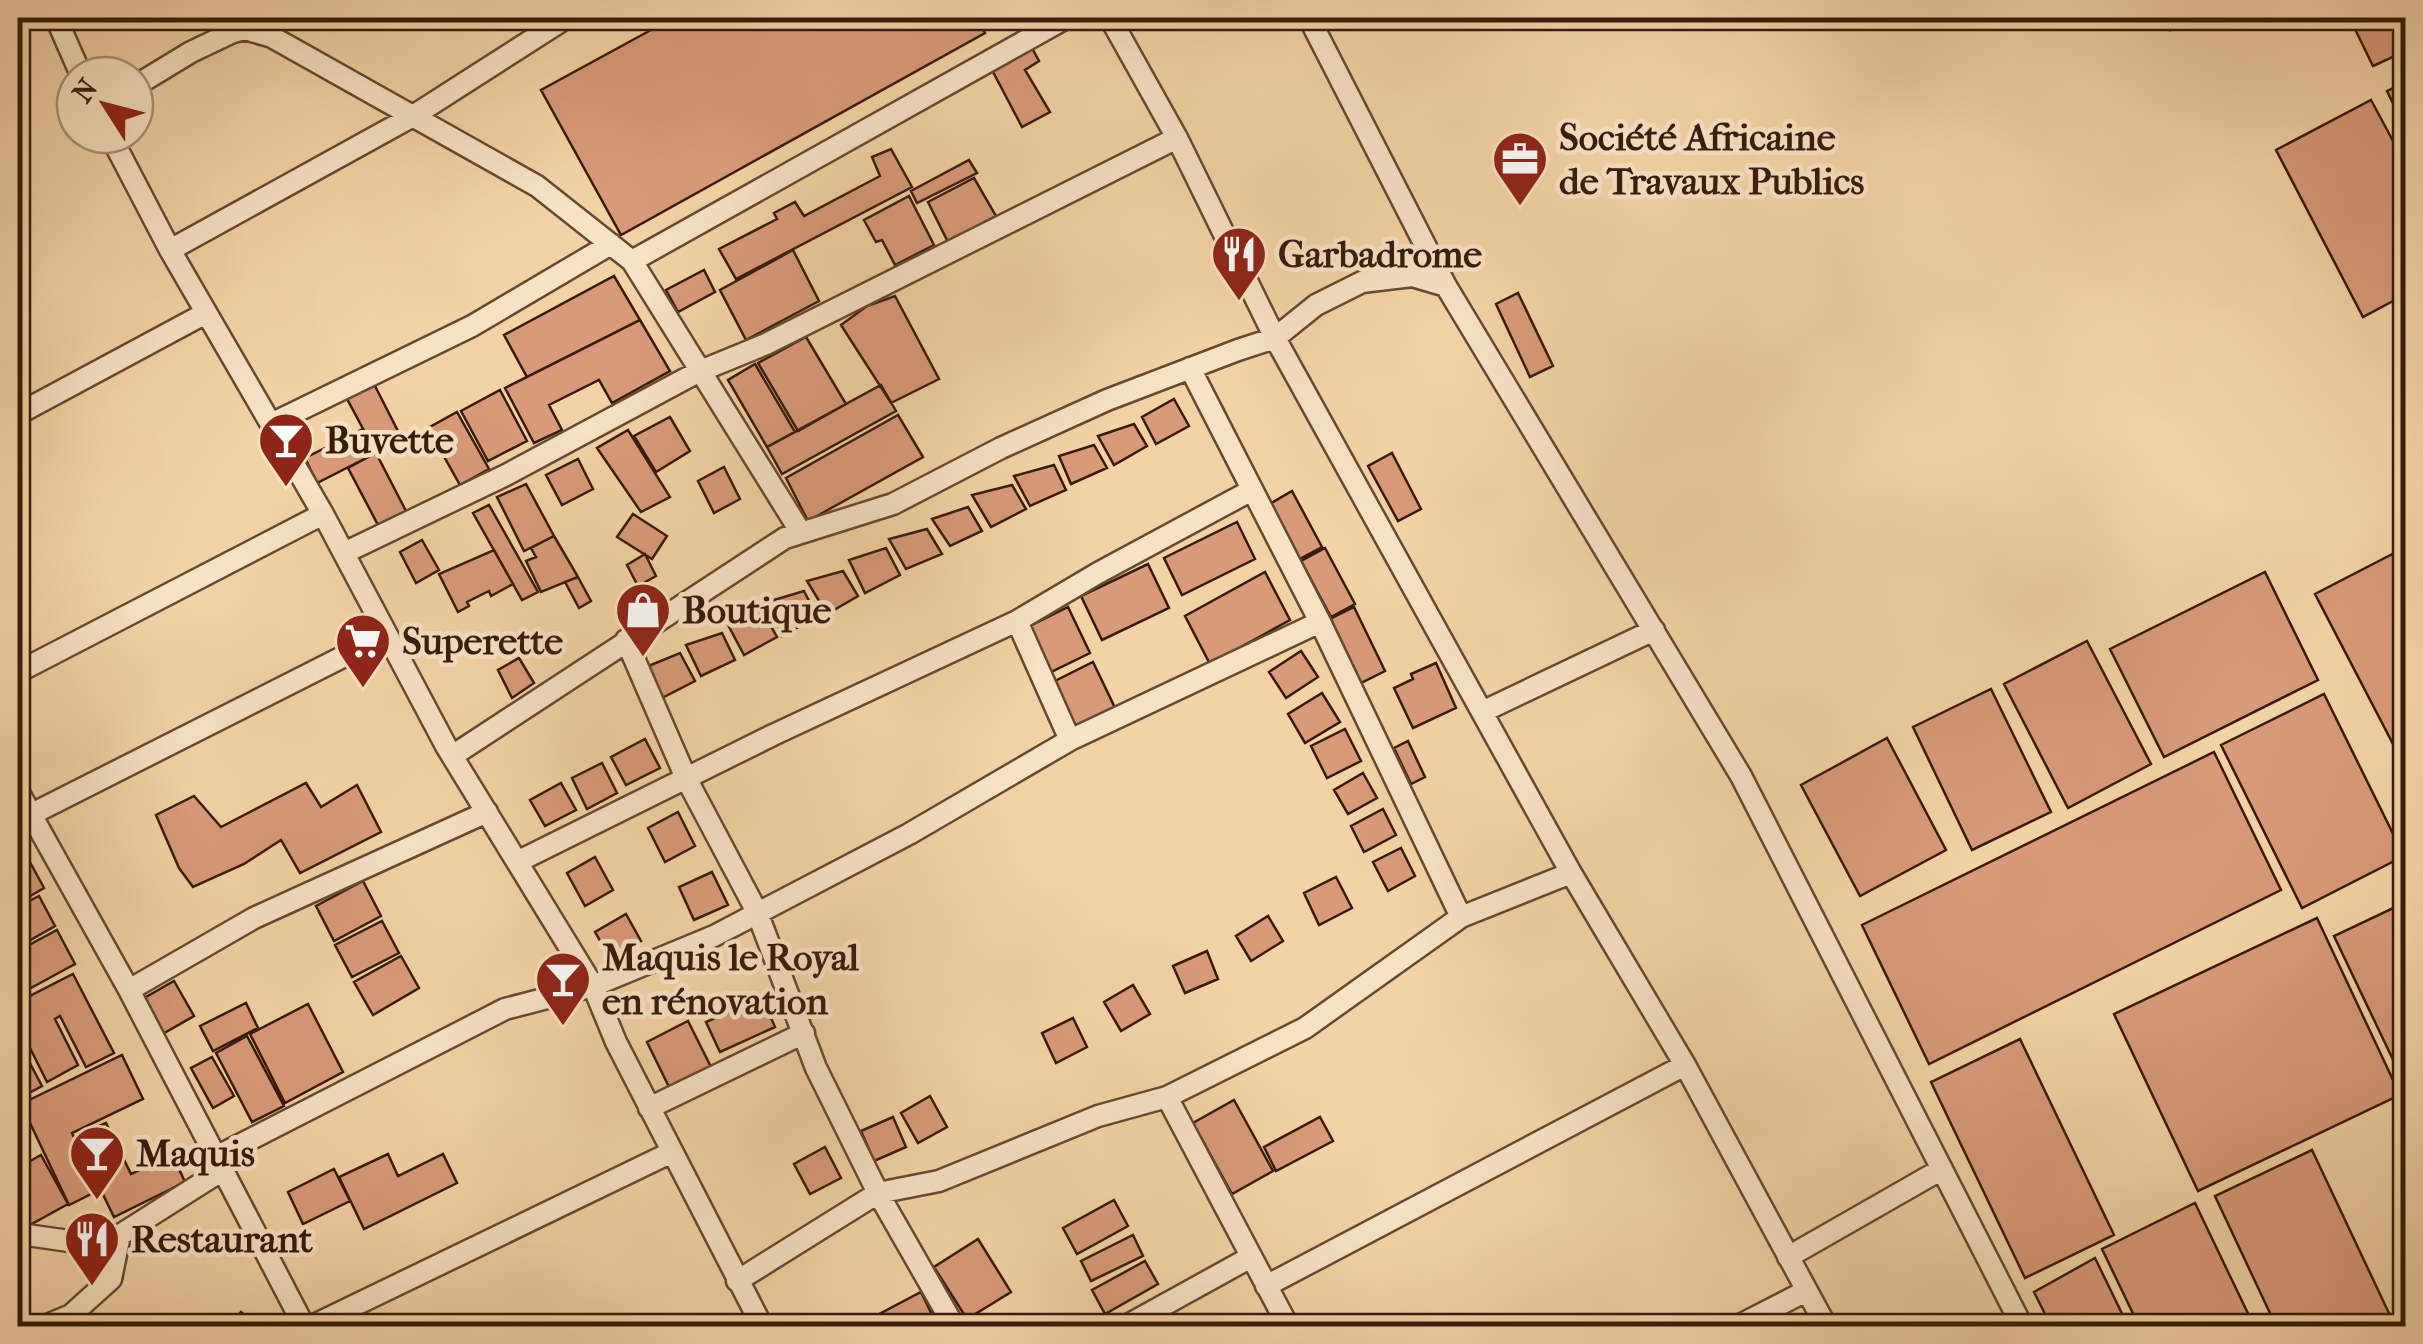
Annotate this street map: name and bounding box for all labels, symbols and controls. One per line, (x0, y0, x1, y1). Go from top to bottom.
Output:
north arrow (55, 55, 155, 155)
text: N (66, 72, 105, 109)
place label: Société Africaine de Travaux Publics (1559, 115, 1864, 204)
office icon: Société Africaine de Travaux Publics (1490, 129, 1550, 208)
restaurant icon: Garbadrome (1209, 224, 1269, 303)
place label: Garbadrome (1278, 232, 1482, 277)
bar icon: Buvette (256, 410, 316, 489)
place label: Buvette (325, 418, 454, 463)
shop icon: Boutique (613, 580, 673, 659)
place label: Boutique (682, 588, 832, 633)
supermarket icon: Superette (333, 611, 393, 690)
place label: Superette (402, 619, 563, 664)
place label: Maquis le Royal en rénovation (602, 935, 860, 1024)
bar icon: Maquis le Royal en rénovation (533, 949, 593, 1028)
bar icon: Maquis (67, 1123, 127, 1202)
place label: Maquis (136, 1131, 255, 1176)
restaurant icon: Restaurant (62, 1209, 122, 1288)
place label: Restaurant (131, 1217, 313, 1262)

